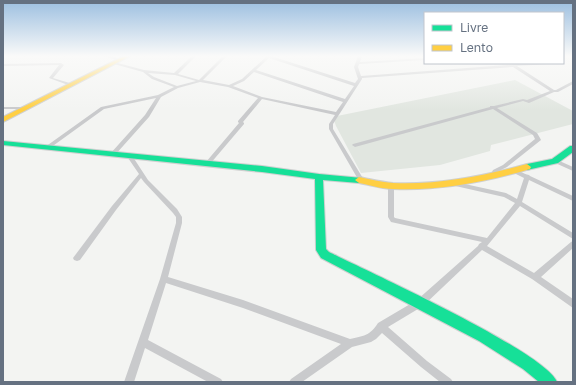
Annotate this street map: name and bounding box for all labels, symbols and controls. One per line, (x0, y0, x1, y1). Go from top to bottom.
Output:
legend (424, 12, 564, 64)
text: Livre (460, 20, 488, 35)
text: Lento (460, 40, 493, 55)

